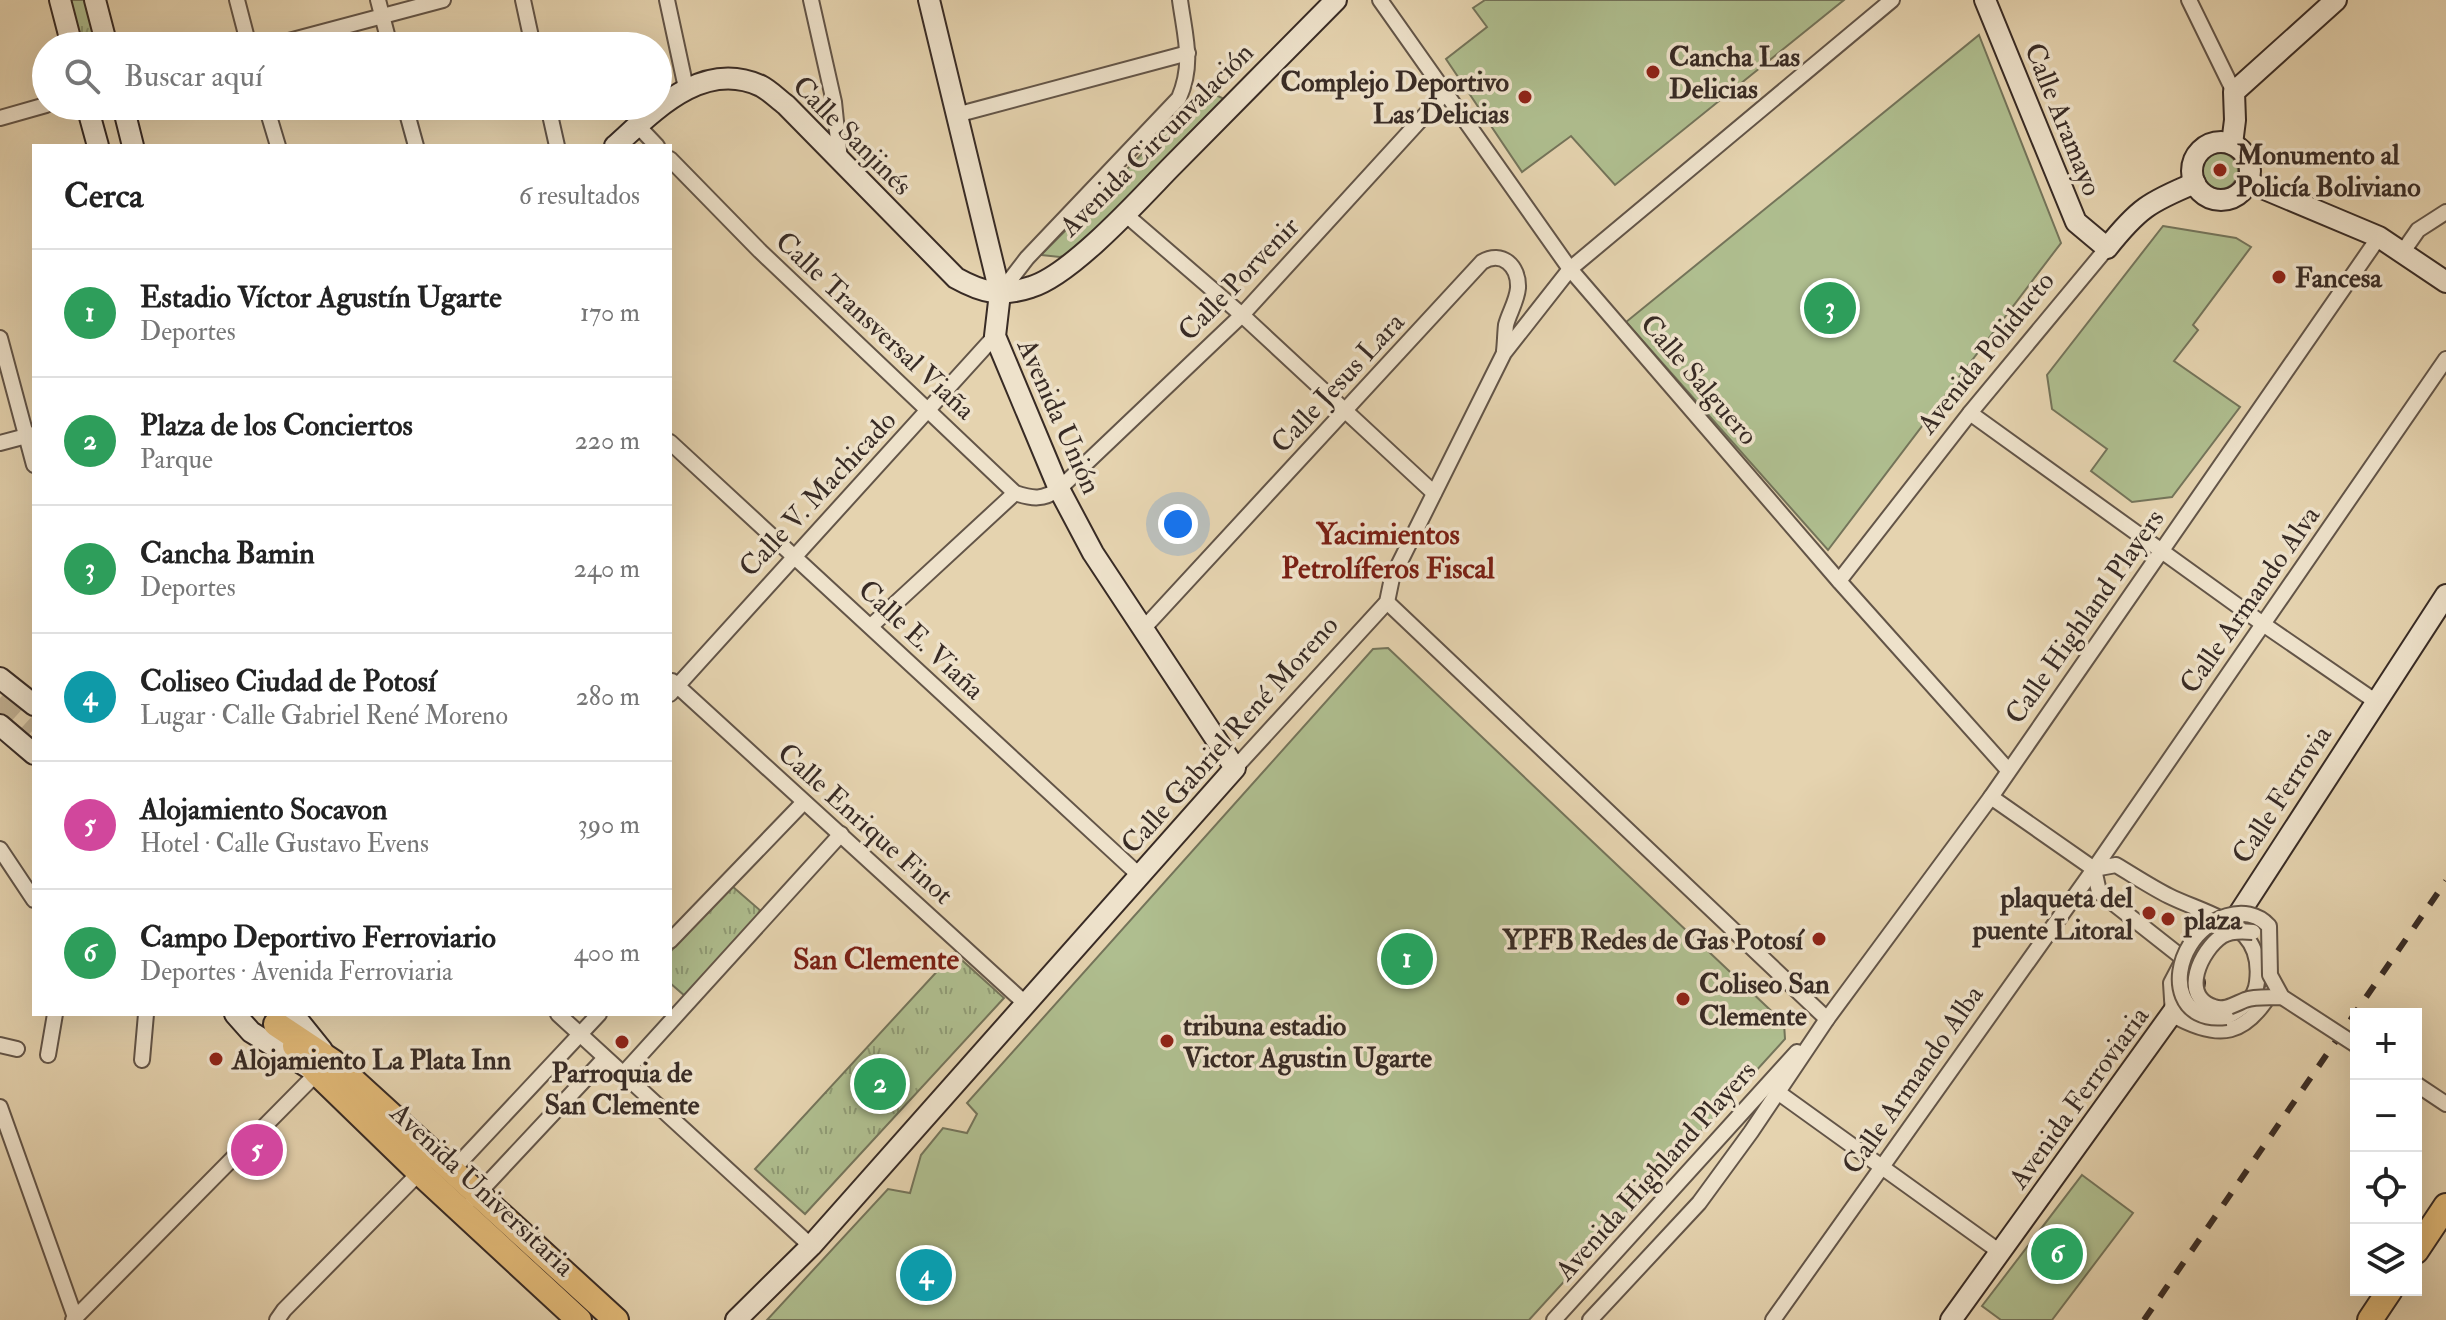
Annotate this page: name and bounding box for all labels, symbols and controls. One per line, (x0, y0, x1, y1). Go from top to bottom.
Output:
search box (32, 32, 672, 120)
street label: Avenida Circunvalación (1052, 36, 1261, 245)
street label: Calle Aramayo (2016, 38, 2109, 201)
place label: Cancha Las Delicias (1669, 40, 1800, 107)
icon: search (60, 54, 104, 98)
text: Buscar aquí (124, 58, 263, 95)
marker: Cancha Las Delicias (1644, 63, 1662, 81)
place label: Complejo Deportivo Las Delicias (1280, 65, 1510, 132)
street label: Calle Sanjinés (785, 69, 919, 203)
marker: Complejo Deportivo Las Delicias (1516, 88, 1534, 106)
place label: Monumento al Policía Boliviano (2235, 138, 2421, 205)
marker: Monumento al Policía Boliviano (2211, 161, 2229, 179)
text: Cerca (64, 175, 143, 218)
text: 6 resultados (519, 180, 640, 212)
street label: Calle Porvenir (1171, 209, 1307, 349)
street label: Calle Transversal Viaña (768, 225, 982, 428)
place label: Fancesa (2295, 261, 2383, 296)
street label: Avenida Poliducto (1909, 265, 2062, 442)
marker: Fancesa (2270, 268, 2288, 286)
pin: 3 (1804, 278, 1856, 338)
text: Estadio Víctor Agustín Ugarte (140, 279, 502, 316)
text: 1 (85, 297, 95, 329)
text: 170 m (580, 297, 640, 329)
street label: Calle Jesus Lara (1264, 305, 1412, 461)
street label: Calle Salguero (1633, 307, 1765, 453)
text: Deportes (140, 316, 236, 348)
street label: Avenida Unión (1008, 333, 1108, 500)
street label: Calle V. Machicado (732, 404, 904, 584)
text: Plaza de los Conciertos (140, 407, 413, 444)
text: 2 (83, 425, 97, 457)
text: 220 m (575, 425, 640, 457)
text: Parque (140, 444, 213, 476)
street label: Calle Armando Alva (2173, 499, 2328, 700)
street label: Calle Highland Players (1998, 503, 2172, 731)
your location (1158, 504, 1198, 544)
district label: Yacimientos Petrolíferos Fiscal (1281, 516, 1495, 587)
text: Cancha Bamin (140, 535, 315, 572)
text: 3 (85, 553, 95, 585)
text: 240 m (574, 553, 640, 585)
text: Deportes (140, 572, 236, 604)
street label: Calle E. Viaña (851, 573, 992, 708)
street label: Calle Gabriel René Moreno (1114, 609, 1346, 861)
text: Coliseo Ciudad de Potosí (140, 663, 436, 700)
text: 4 (83, 681, 97, 713)
text: 280 m (576, 681, 640, 713)
text: Lugar · Calle Gabriel René Moreno (140, 700, 508, 732)
street label: Calle Ferrovia (2225, 719, 2340, 870)
street label: Calle Enrique Finot (770, 736, 960, 912)
text: Alojamiento Socavon (140, 791, 387, 828)
text: 5 (84, 809, 96, 841)
text: 390 m (578, 809, 640, 841)
text: Hotel · Calle Gustavo Evens (140, 828, 429, 860)
place label: plaqueta del puente Litoral (1972, 881, 2134, 948)
place label: plaza (2183, 903, 2243, 938)
marker: plaqueta del puente Litoral (2140, 904, 2158, 922)
marker: plaza (2159, 910, 2177, 928)
text: Campo Deportivo Ferroviario (140, 919, 496, 956)
place label: YPFB Redes de Gas Potosí (1501, 923, 1806, 958)
pin: 1 (1381, 929, 1433, 989)
marker: YPFB Redes de Gas Potosí (1810, 930, 1828, 948)
text: 6 (83, 937, 97, 969)
text: 400 m (574, 937, 640, 969)
district label: San Clemente (793, 941, 960, 978)
text: Deportes · Avenida Ferroviaria (140, 956, 453, 988)
place label: Coliseo San Clemente (1699, 967, 1830, 1034)
street label: Calle Armando Alba (1835, 978, 1992, 1181)
marker: Coliseo San Clemente (1674, 990, 1692, 1008)
street label: Avenida Ferroviaria (2001, 1000, 2157, 1197)
map controls (2350, 1008, 2422, 1296)
button: + (2350, 1008, 2422, 1080)
place label: tribuna estadio Victor Agustin Ugarte (1182, 1009, 1432, 1076)
marker: tribuna estadio Victor Agustin Ugarte (1158, 1032, 1176, 1050)
marker: Parroquia de San Clemente (613, 1033, 631, 1051)
place label: Alojamiento La Plata Inn (231, 1043, 512, 1078)
marker: Alojamiento La Plata Inn (207, 1050, 225, 1068)
pin: 2 (854, 1054, 906, 1114)
street label: Avenida Highland Players (1547, 1054, 1764, 1289)
place label: Parroquia de San Clemente (544, 1056, 700, 1123)
button: − (2350, 1080, 2422, 1152)
street label: Avenida Universitaria (382, 1095, 582, 1285)
pin: 5 (231, 1120, 283, 1180)
button: locate (2350, 1152, 2422, 1224)
pin: 6 (2031, 1224, 2083, 1284)
button: layers (2350, 1224, 2422, 1296)
pin: 4 (900, 1245, 952, 1305)

